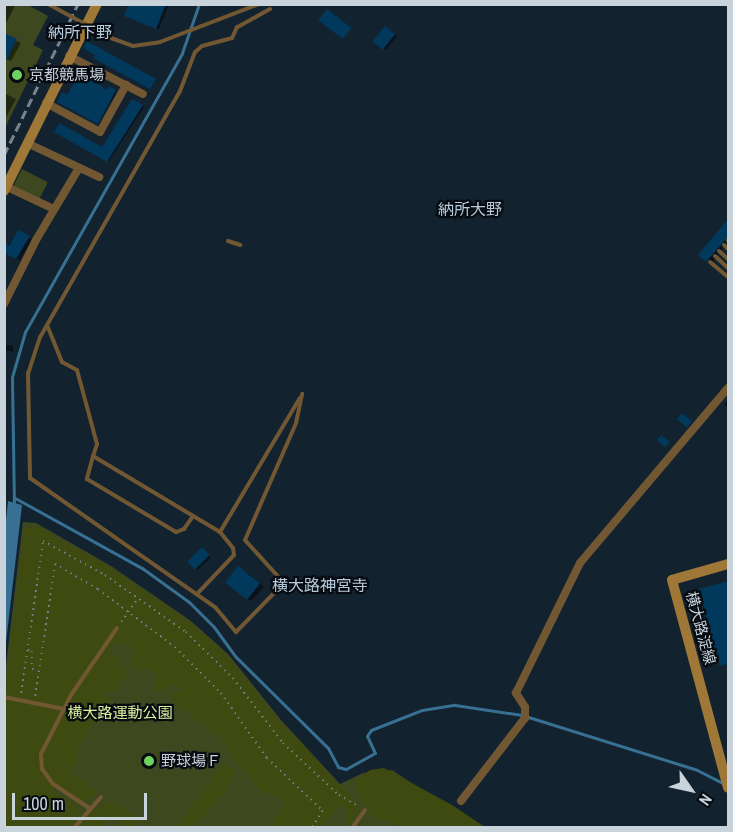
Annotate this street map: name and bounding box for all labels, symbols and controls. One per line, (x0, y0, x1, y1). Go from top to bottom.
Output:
district label: 納所下野 (48, 22, 112, 42)
place label: 京都競馬場 (29, 66, 104, 84)
marker: 京都競馬場 (10, 68, 24, 82)
district label: 納所大野 (438, 199, 502, 219)
district label: 横大路神宮寺 (272, 575, 368, 595)
street label: 横大路淀線 (683, 589, 719, 667)
park label: 横大路運動公園 (68, 704, 172, 722)
place label: 野球場Ｆ (161, 752, 221, 770)
marker: 野球場Ｆ (142, 754, 156, 768)
north arrow (661, 760, 721, 820)
scale bar (15, 781, 150, 819)
text: N (694, 790, 718, 810)
text: 100 m (23, 791, 64, 816)

